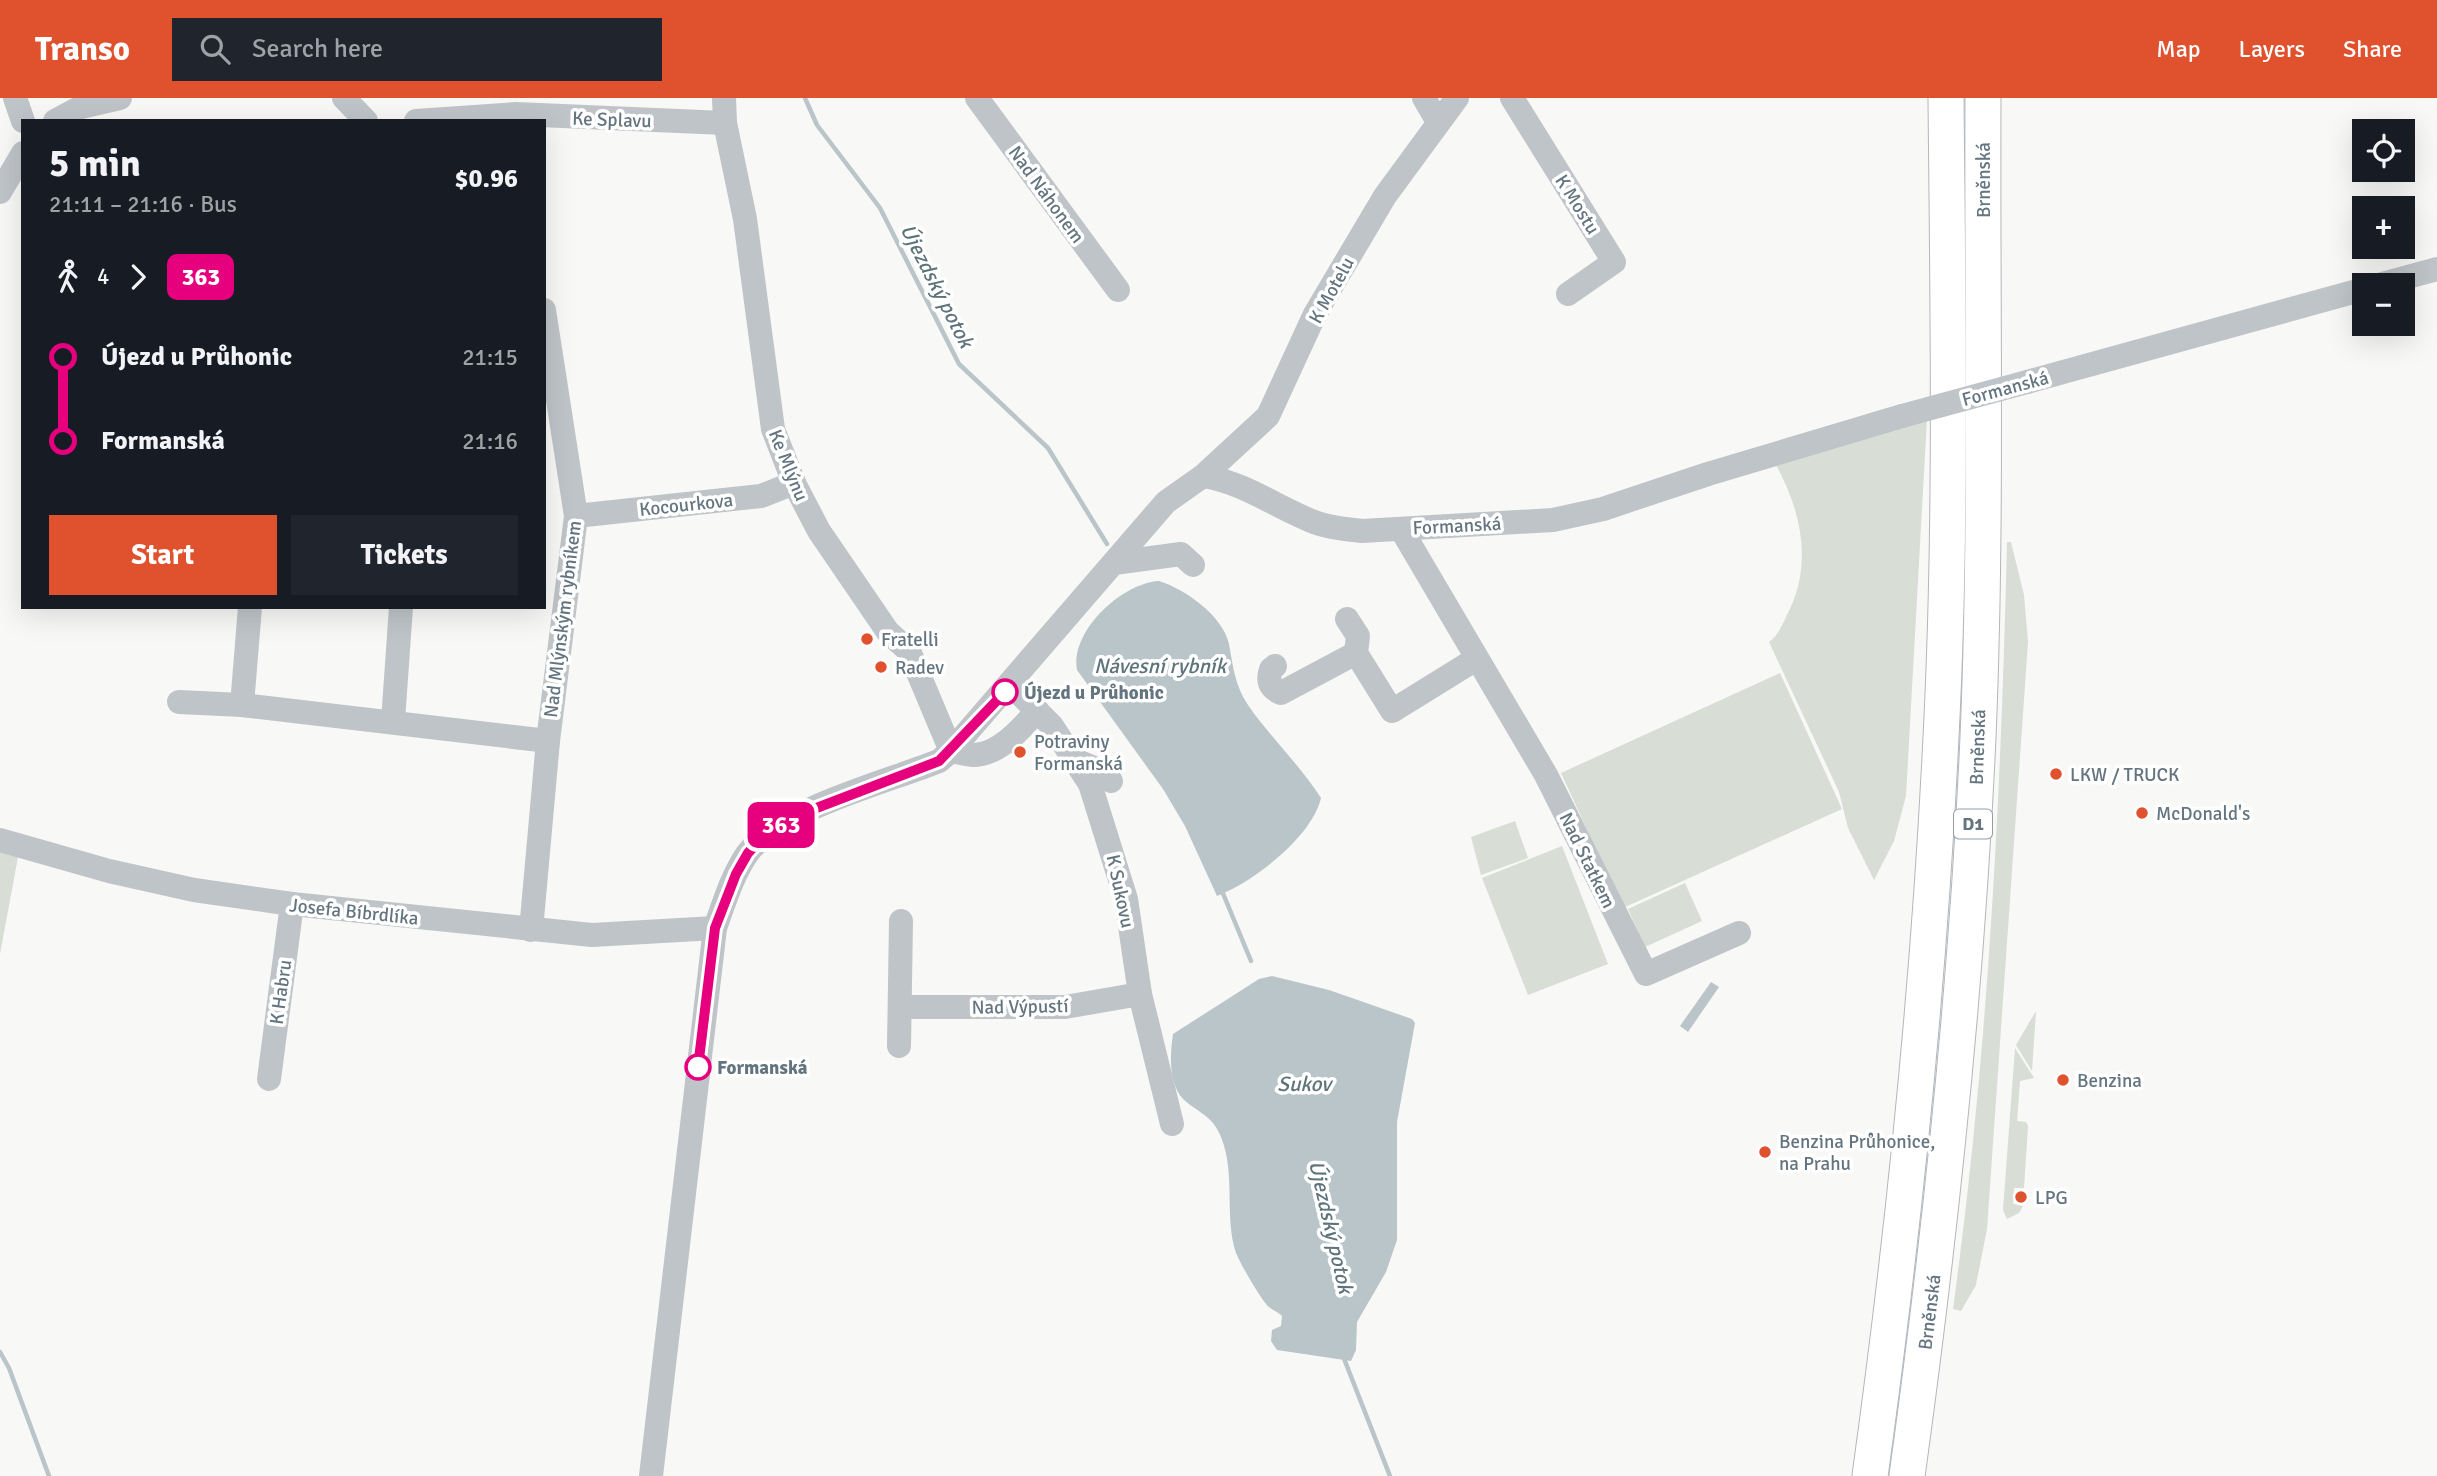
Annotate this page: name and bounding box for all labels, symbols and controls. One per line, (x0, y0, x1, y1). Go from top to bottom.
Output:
search box (172, 18, 662, 81)
text: Transo (35, 29, 130, 70)
icon: search (196, 30, 234, 68)
text: Search here (252, 33, 383, 65)
text: Map (2156, 34, 2201, 64)
text: Layers (2239, 34, 2305, 64)
text: Share (2343, 34, 2402, 64)
street label: Ke Splavu (572, 107, 652, 133)
map controls (2352, 119, 2415, 336)
button: locate (2352, 119, 2415, 182)
text: 5 min (49, 140, 141, 187)
street label: Nad Náhonem (1003, 141, 1090, 248)
street label: Brněnská (1972, 142, 1996, 218)
text: $0.96 (454, 163, 518, 195)
street label: K Mostu (1549, 170, 1605, 239)
text: 21:11 – 21:16 · Bus (49, 190, 237, 219)
button: + (2352, 196, 2415, 259)
water label: Újezdský potok (895, 220, 980, 354)
street label: K Motelu (1304, 253, 1360, 328)
icon: walk (49, 258, 87, 296)
icon: forward (119, 258, 157, 296)
text: 4 (97, 262, 109, 291)
text: 363 (181, 262, 220, 292)
button: − (2352, 273, 2415, 336)
text: Újezd u Průhonic (101, 341, 292, 373)
text: 21:15 (462, 343, 518, 372)
street label: Formanská (1959, 366, 2051, 412)
text: Formanská (101, 425, 225, 457)
street label: Ke Mlýnu (763, 426, 813, 505)
text: 21:16 (462, 427, 518, 456)
street label: Kocourkova (638, 488, 734, 522)
street label: Formanská (1412, 512, 1502, 540)
button: Start (49, 515, 277, 595)
button: Tickets (291, 515, 518, 595)
street label: Nad Mlýnským rybníkem (539, 519, 587, 719)
place label: Fratelli (881, 628, 939, 652)
marker: Fratelli (859, 631, 875, 647)
water label: Návesní rybník (1094, 653, 1229, 679)
place label: Radev (895, 656, 944, 680)
marker: Radev (873, 659, 889, 675)
marker: Újezd u Průhonic (992, 679, 1018, 705)
place label: Újezd u Průhonic (1024, 681, 1164, 705)
street label: Brněnská (1965, 709, 1991, 785)
place label: Potraviny Formanská (1034, 730, 1123, 776)
marker: Potraviny Formanská (1012, 744, 1028, 760)
place label: LKW / TRUCK (2070, 763, 2180, 787)
marker: LKW / TRUCK (2048, 766, 2064, 782)
line badge: 363 (741, 802, 821, 848)
place label: McDonald's (2156, 802, 2250, 826)
marker: McDonald's (2134, 805, 2150, 821)
street label: Nad Statkem (1554, 809, 1621, 912)
text: 363 (762, 810, 800, 840)
road number: D1 (1954, 810, 1992, 838)
street label: K Sukovu (1101, 852, 1139, 930)
street label: Josefa Bíbrdlíka (288, 893, 420, 931)
street label: K Habru (265, 958, 297, 1026)
street label: Nad Výpustí (971, 994, 1070, 1020)
marker: Formanská (685, 1054, 711, 1080)
place label: Formanská (717, 1056, 808, 1080)
place label: Benzina (2077, 1069, 2142, 1093)
water label: Sukov (1277, 1071, 1333, 1097)
marker: Benzina (2055, 1072, 2071, 1088)
place label: Benzina Průhonice, na Prahu (1779, 1130, 1935, 1176)
marker: Benzina Průhonice, na Prahu (1757, 1144, 1773, 1160)
water label: Újezdský potok (1303, 1158, 1359, 1298)
place label: LPG (2035, 1186, 2068, 1210)
marker: LPG (2013, 1189, 2029, 1205)
street label: Brněnská (1913, 1273, 1947, 1351)

